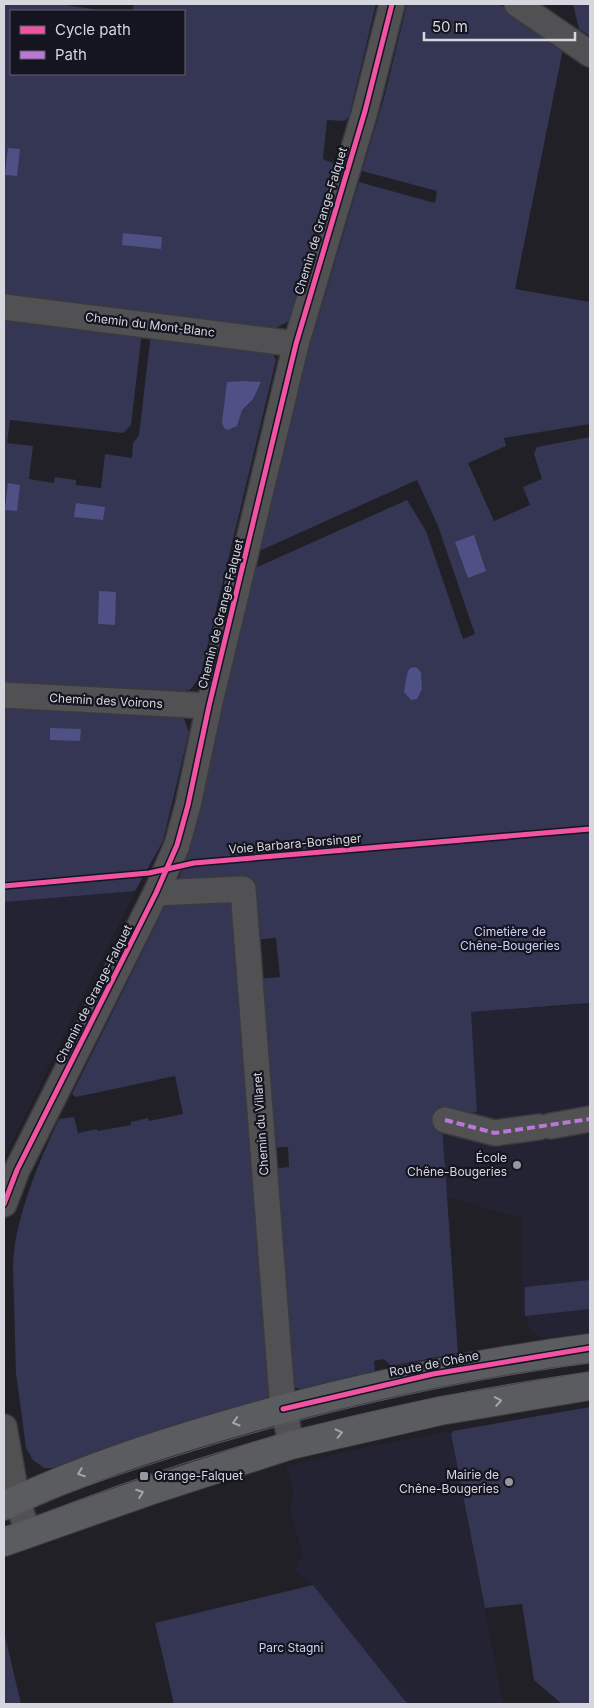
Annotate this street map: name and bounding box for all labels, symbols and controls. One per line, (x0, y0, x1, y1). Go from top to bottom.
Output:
legend (10, 10, 185, 75)
scale bar (424, 10, 575, 42)
text: 50 m (432, 17, 468, 36)
text: Cycle path (55, 20, 131, 39)
text: Path (55, 45, 87, 64)
street label: Chemin de Grange-Falquet (291, 145, 350, 296)
street label: Chemin du Mont-Blanc (84, 309, 216, 340)
street label: Chemin de Grange-Falquet (195, 538, 246, 690)
street label: Chemin des Voirons (49, 690, 163, 711)
street label: Voie Barbara-Borsinger (228, 830, 362, 857)
street label: Chemin de Grange-Falquet (52, 922, 135, 1066)
park label: Cimetière de Chêne-Bougeries (460, 924, 560, 953)
street label: Chemin du Villaret (249, 1072, 272, 1176)
place label: École Chêne-Bougeries (407, 1150, 507, 1179)
marker: École Chêne-Bougeries (511, 1159, 523, 1171)
street label: Route de Chêne (388, 1347, 480, 1380)
one-way arrow (493, 1396, 502, 1406)
one-way arrow (232, 1417, 240, 1427)
one-way arrow (334, 1429, 343, 1439)
one-way arrow (78, 1467, 86, 1477)
place label: Mairie de Chêne-Bougeries (399, 1467, 499, 1496)
place label: Grange-Falquet (154, 1468, 243, 1483)
marker: Grange-Falquet (138, 1470, 150, 1482)
marker: Mairie de Chêne-Bougeries (503, 1476, 515, 1488)
one-way arrow (136, 1489, 144, 1499)
park label: Parc Stagni (259, 1640, 323, 1655)

